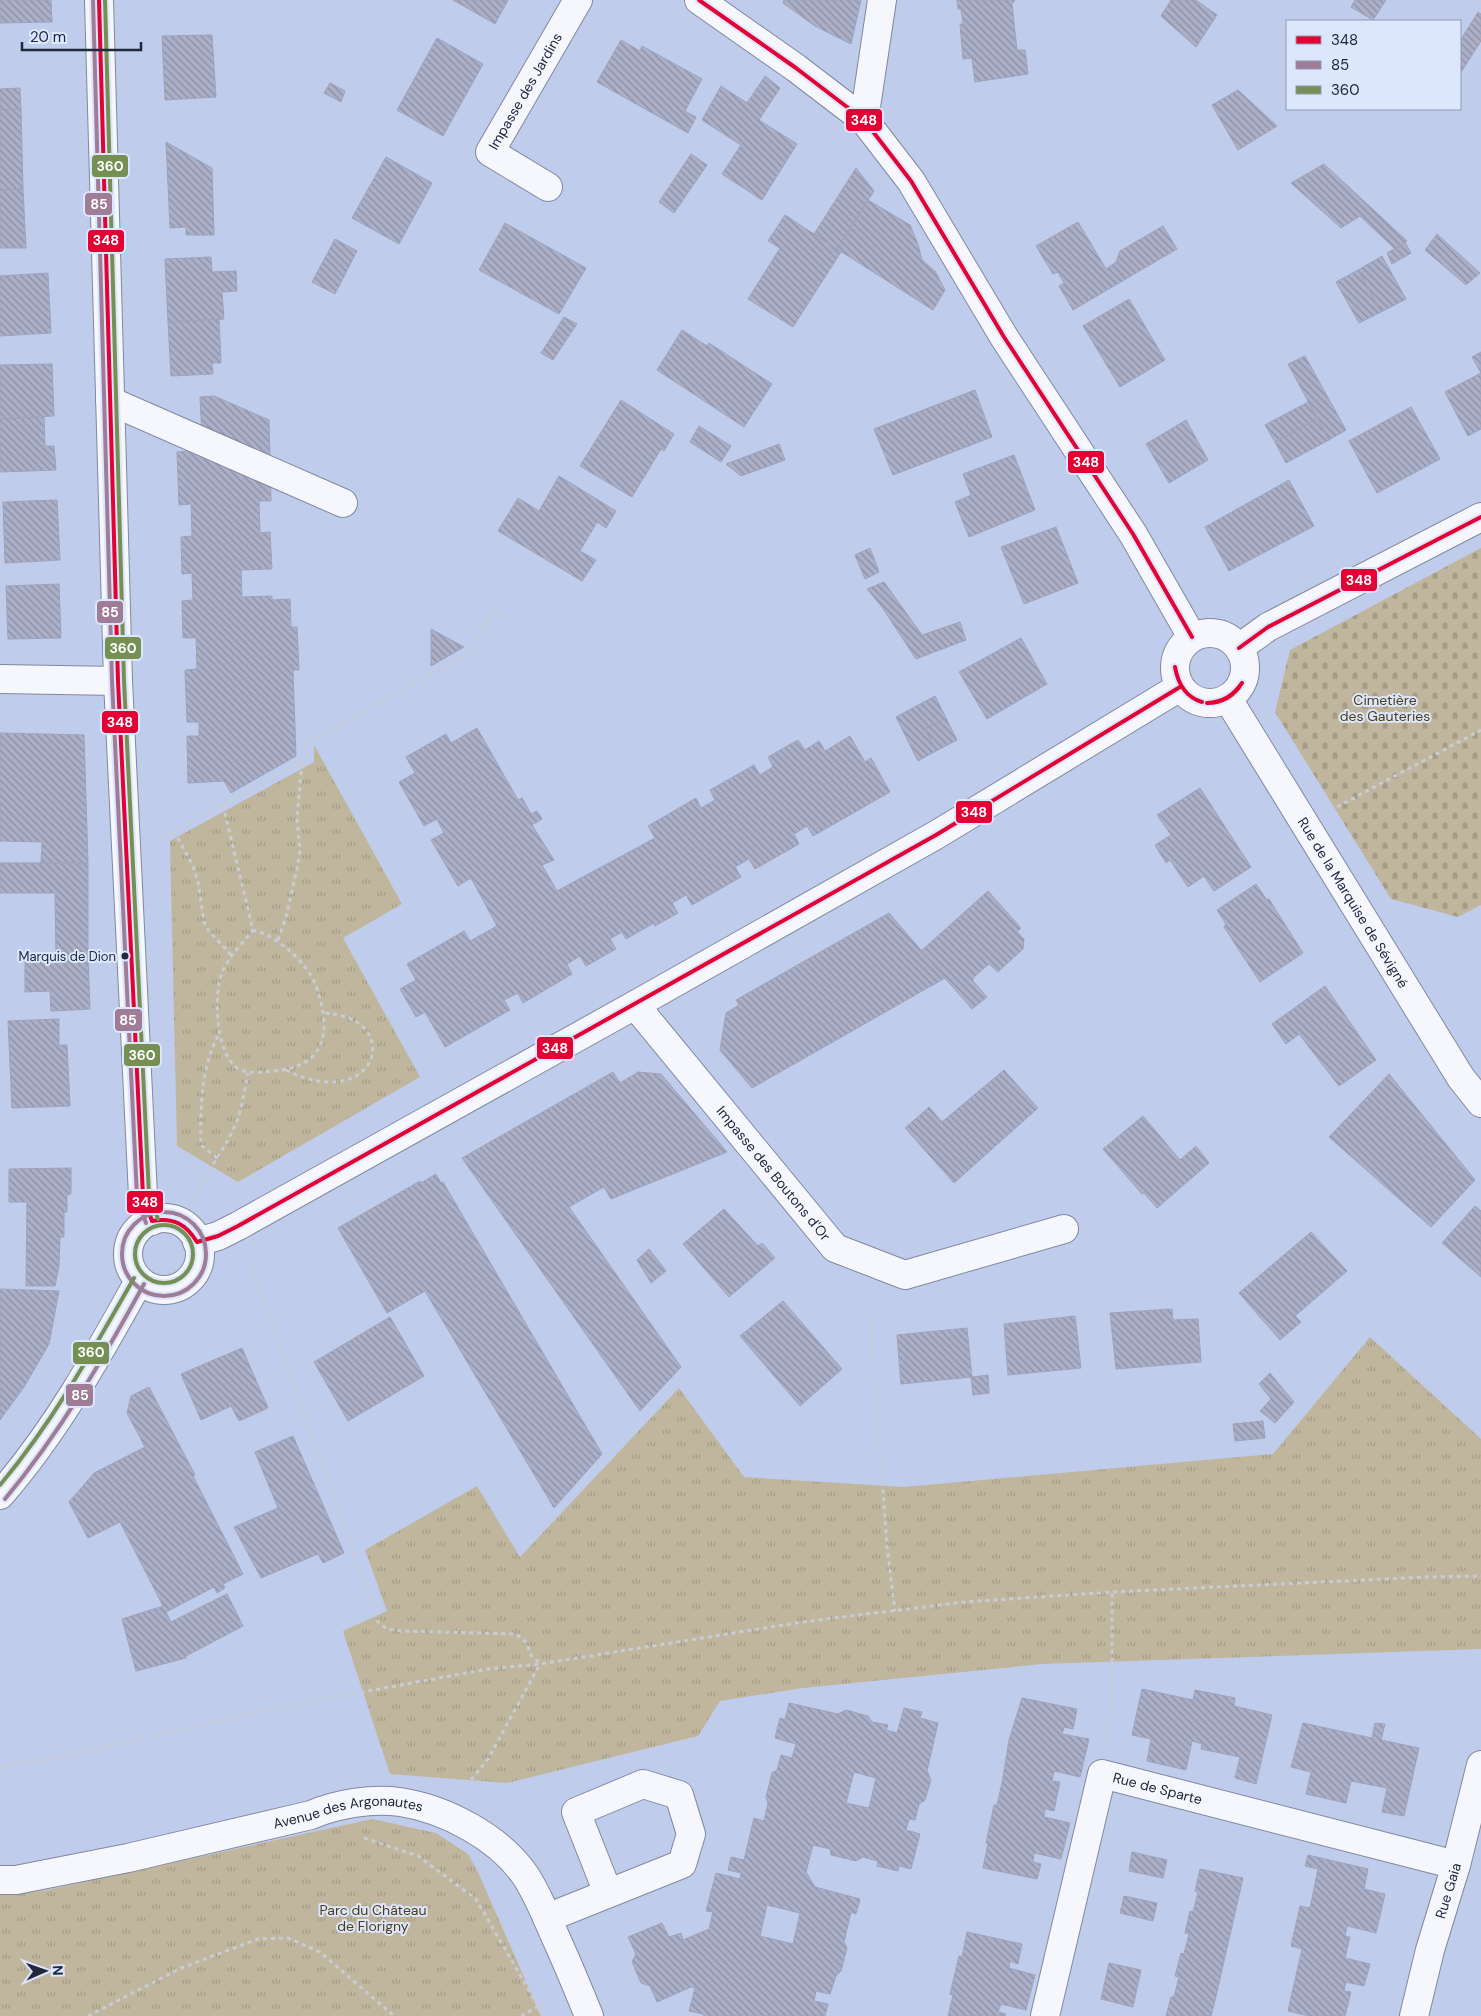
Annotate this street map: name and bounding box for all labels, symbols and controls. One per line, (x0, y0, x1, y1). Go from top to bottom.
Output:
scale bar (22, 20, 141, 52)
legend (1286, 20, 1461, 110)
text: 20 m (30, 27, 66, 47)
street label: Impasse des Jardins (484, 29, 566, 153)
text: 348 (1331, 30, 1358, 50)
text: 85 (1331, 55, 1349, 75)
text: 360 (1331, 80, 1360, 100)
line badge: 348 (845, 108, 883, 132)
text: 348 (851, 111, 877, 129)
line badge: 360 (91, 154, 129, 178)
text: 360 (96, 157, 124, 175)
line badge: 85 (84, 192, 113, 216)
text: 85 (90, 195, 108, 213)
line badge: 348 (87, 229, 125, 253)
text: 348 (93, 231, 119, 249)
line badge: 348 (1067, 450, 1105, 474)
text: 348 (1073, 453, 1099, 471)
line badge: 348 (1340, 568, 1378, 592)
text: 348 (1346, 571, 1372, 589)
line badge: 85 (96, 600, 124, 624)
text: 85 (101, 603, 119, 621)
line badge: 360 (104, 636, 142, 660)
text: 360 (109, 639, 137, 657)
park label: Cimetière des Gauteries (1340, 691, 1430, 725)
line badge: 348 (101, 710, 139, 734)
text: 348 (107, 713, 133, 731)
line badge: 348 (955, 800, 993, 824)
text: 348 (961, 803, 987, 821)
street label: Rue de la Marquise de Sévigné (1294, 814, 1412, 991)
place label: Marquis de Dion (18, 948, 116, 965)
marker: Marquis de Dion (120, 951, 130, 961)
line badge: 85 (114, 1008, 143, 1032)
text: 85 (119, 1011, 137, 1029)
line badge: 348 (536, 1036, 574, 1060)
text: 348 (542, 1039, 568, 1057)
line badge: 360 (123, 1043, 161, 1067)
text: 360 (128, 1046, 156, 1064)
street label: Impasse des Boutons d'Or (713, 1102, 834, 1245)
line badge: 348 (126, 1190, 164, 1214)
text: 348 (132, 1193, 158, 1211)
line badge: 360 (72, 1341, 110, 1365)
text: 360 (77, 1343, 105, 1361)
line badge: 85 (65, 1383, 94, 1407)
text: 85 (71, 1386, 89, 1404)
street label: Rue de Sparte (1111, 1768, 1204, 1808)
street label: Avenue des Argonautes (271, 1792, 425, 1833)
street label: Rue Gaia (1431, 1861, 1465, 1921)
park label: Parc du Château de Florigny (320, 1901, 426, 1935)
north arrow (20, 1946, 70, 1996)
text: N (49, 1965, 67, 1976)

